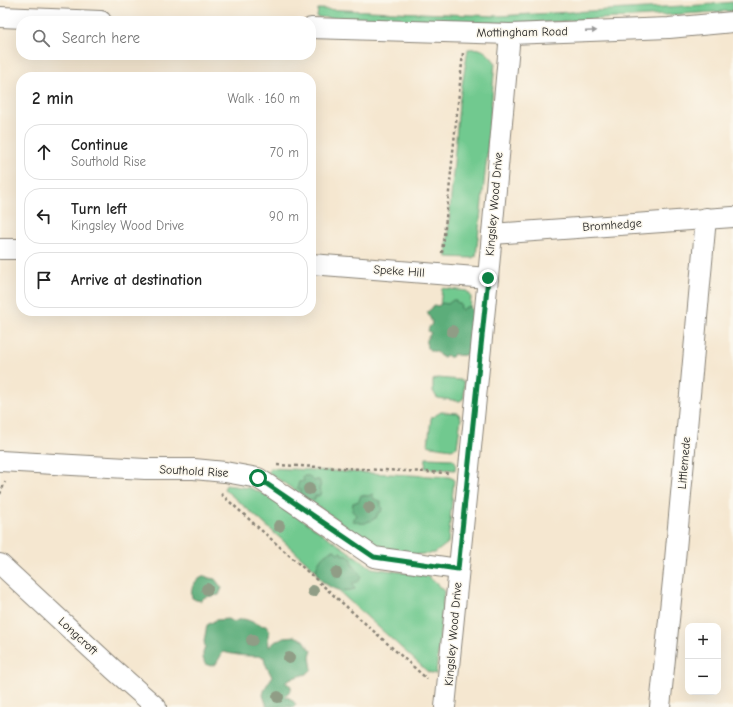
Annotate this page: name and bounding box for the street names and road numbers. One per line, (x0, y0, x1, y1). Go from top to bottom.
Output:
street label: Mottingham Road (476, 24, 568, 40)
street label: Kingsley Wood Drive (482, 151, 506, 257)
street label: Bromhedge (582, 216, 642, 234)
street label: Speke Hill (373, 262, 425, 280)
street label: Littlemede (675, 436, 693, 490)
street label: Southold Rise (159, 462, 229, 480)
street label: Kingsley Wood Drive (441, 581, 465, 687)
street label: Longcroft (55, 614, 101, 658)

